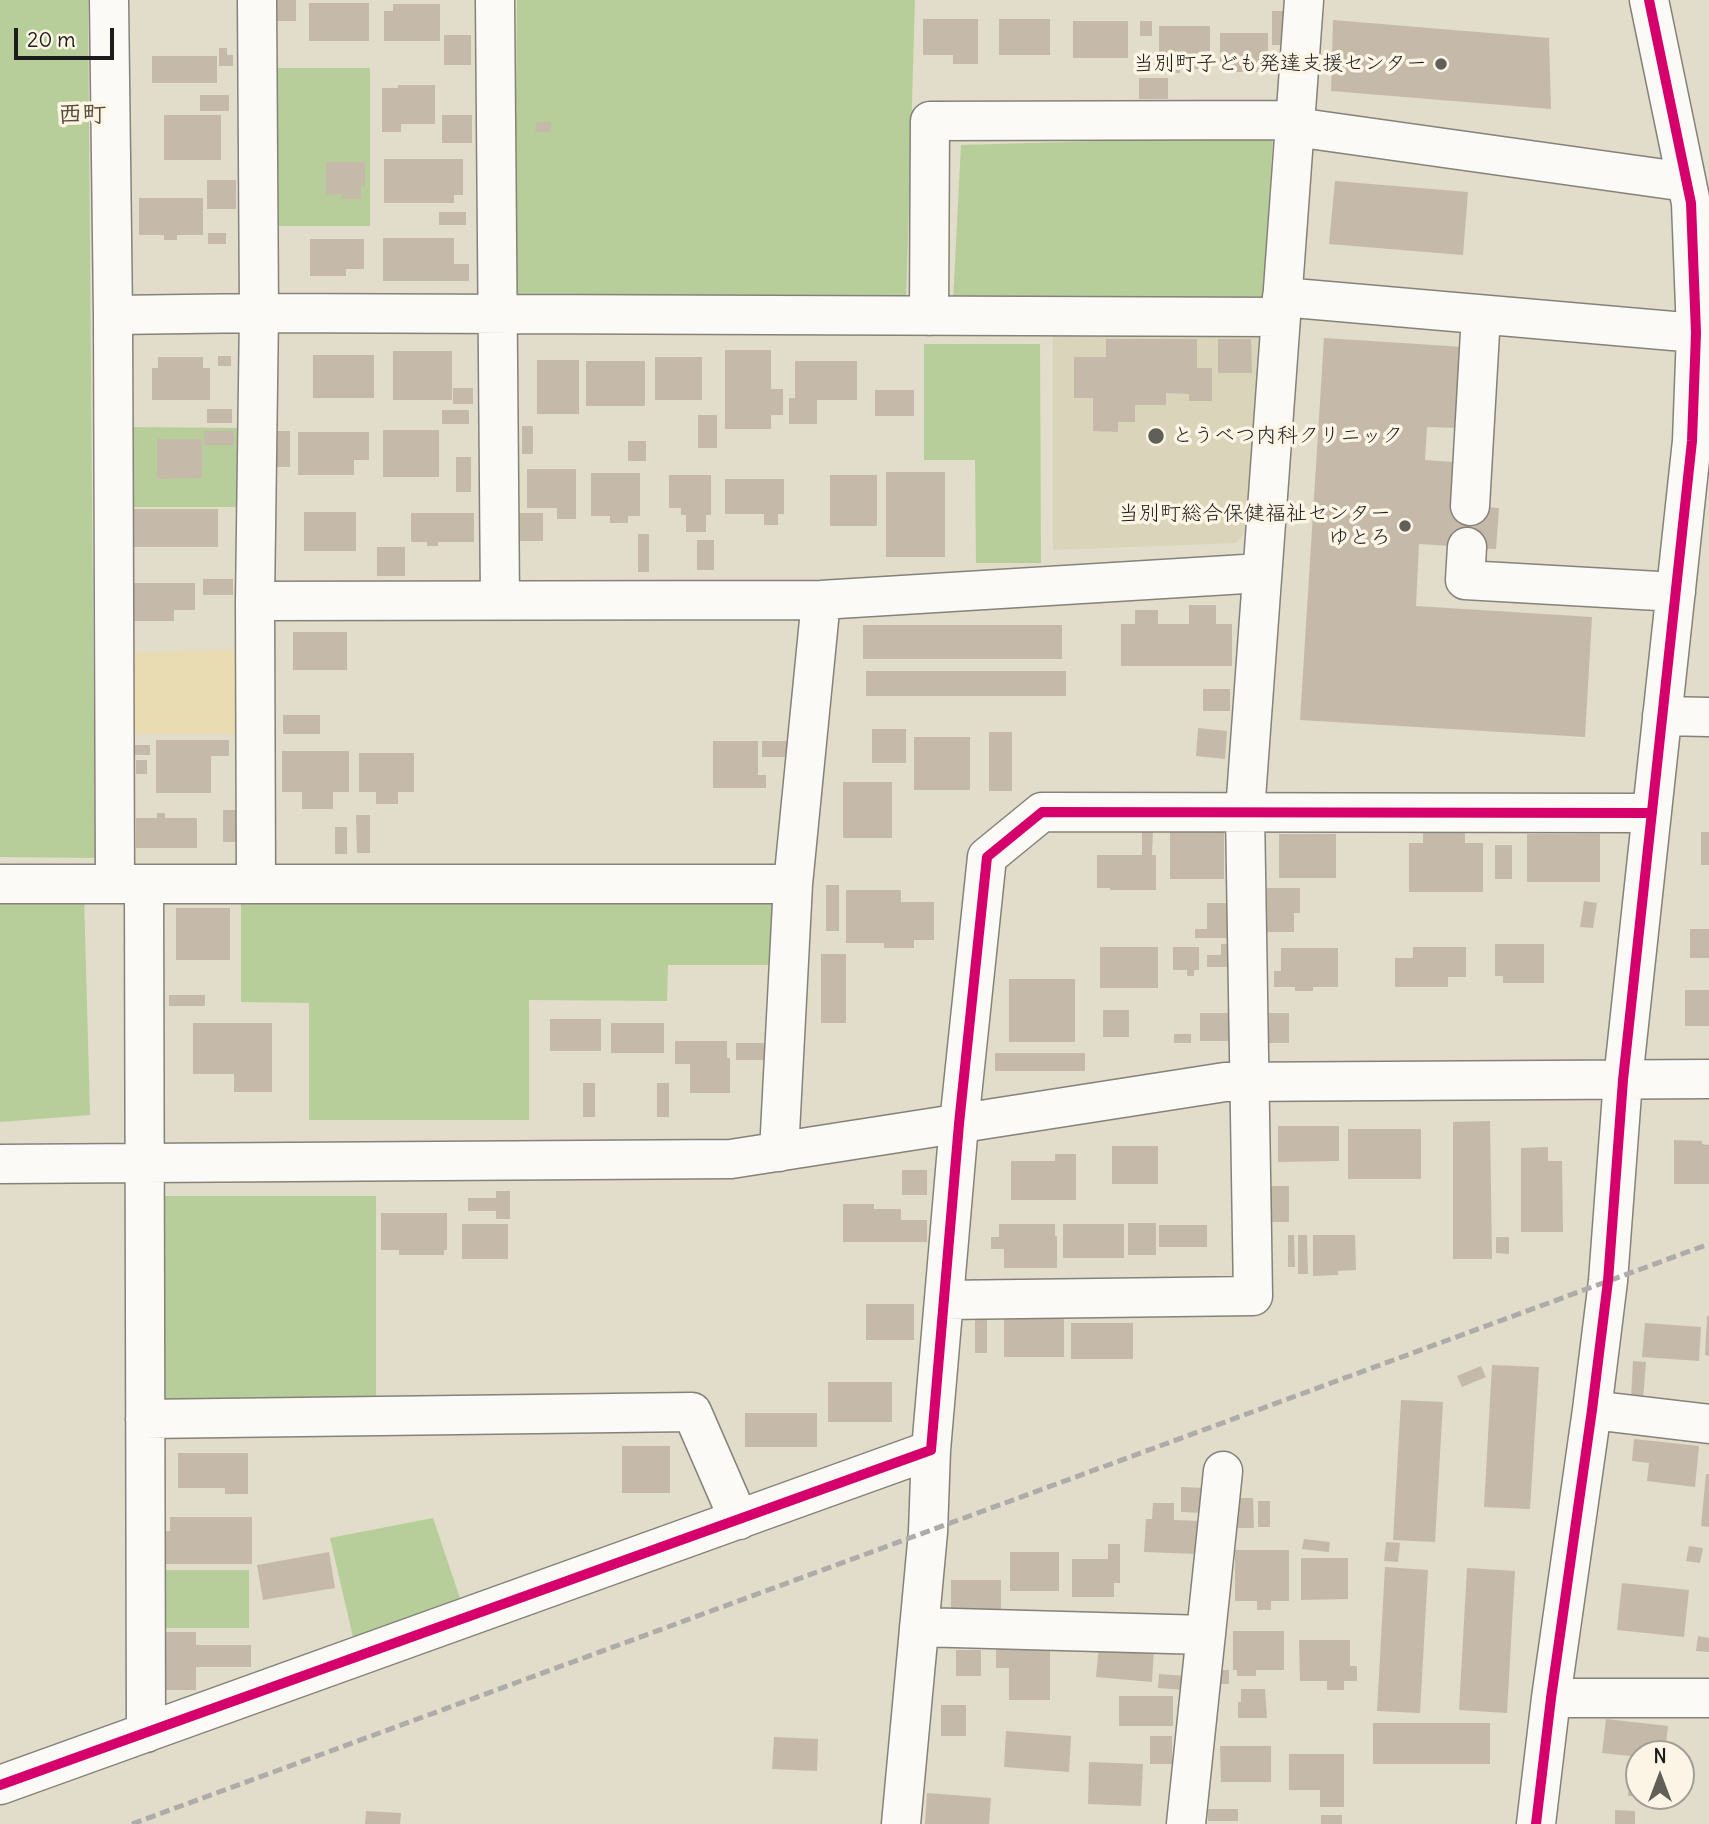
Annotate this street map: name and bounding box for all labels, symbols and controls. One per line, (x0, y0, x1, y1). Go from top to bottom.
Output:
scale bar (18, 14, 117, 58)
text: 20 m (27, 26, 76, 53)
place label: 当別町子ども発達支援センター (1133, 51, 1427, 77)
marker: 当別町子ども発達支援センター (1433, 56, 1449, 72)
district label: 西町 (58, 101, 106, 129)
place label: とうべつ内科クリニック (1172, 423, 1403, 449)
marker: とうべつ内科クリニック (1146, 426, 1166, 446)
place label: 当別町総合保健福祉センター ゆとろ (1118, 501, 1391, 551)
marker: 当別町総合保健福祉センター ゆとろ (1397, 518, 1413, 534)
north arrow (1625, 1740, 1695, 1810)
text: N (1653, 1744, 1667, 1768)

